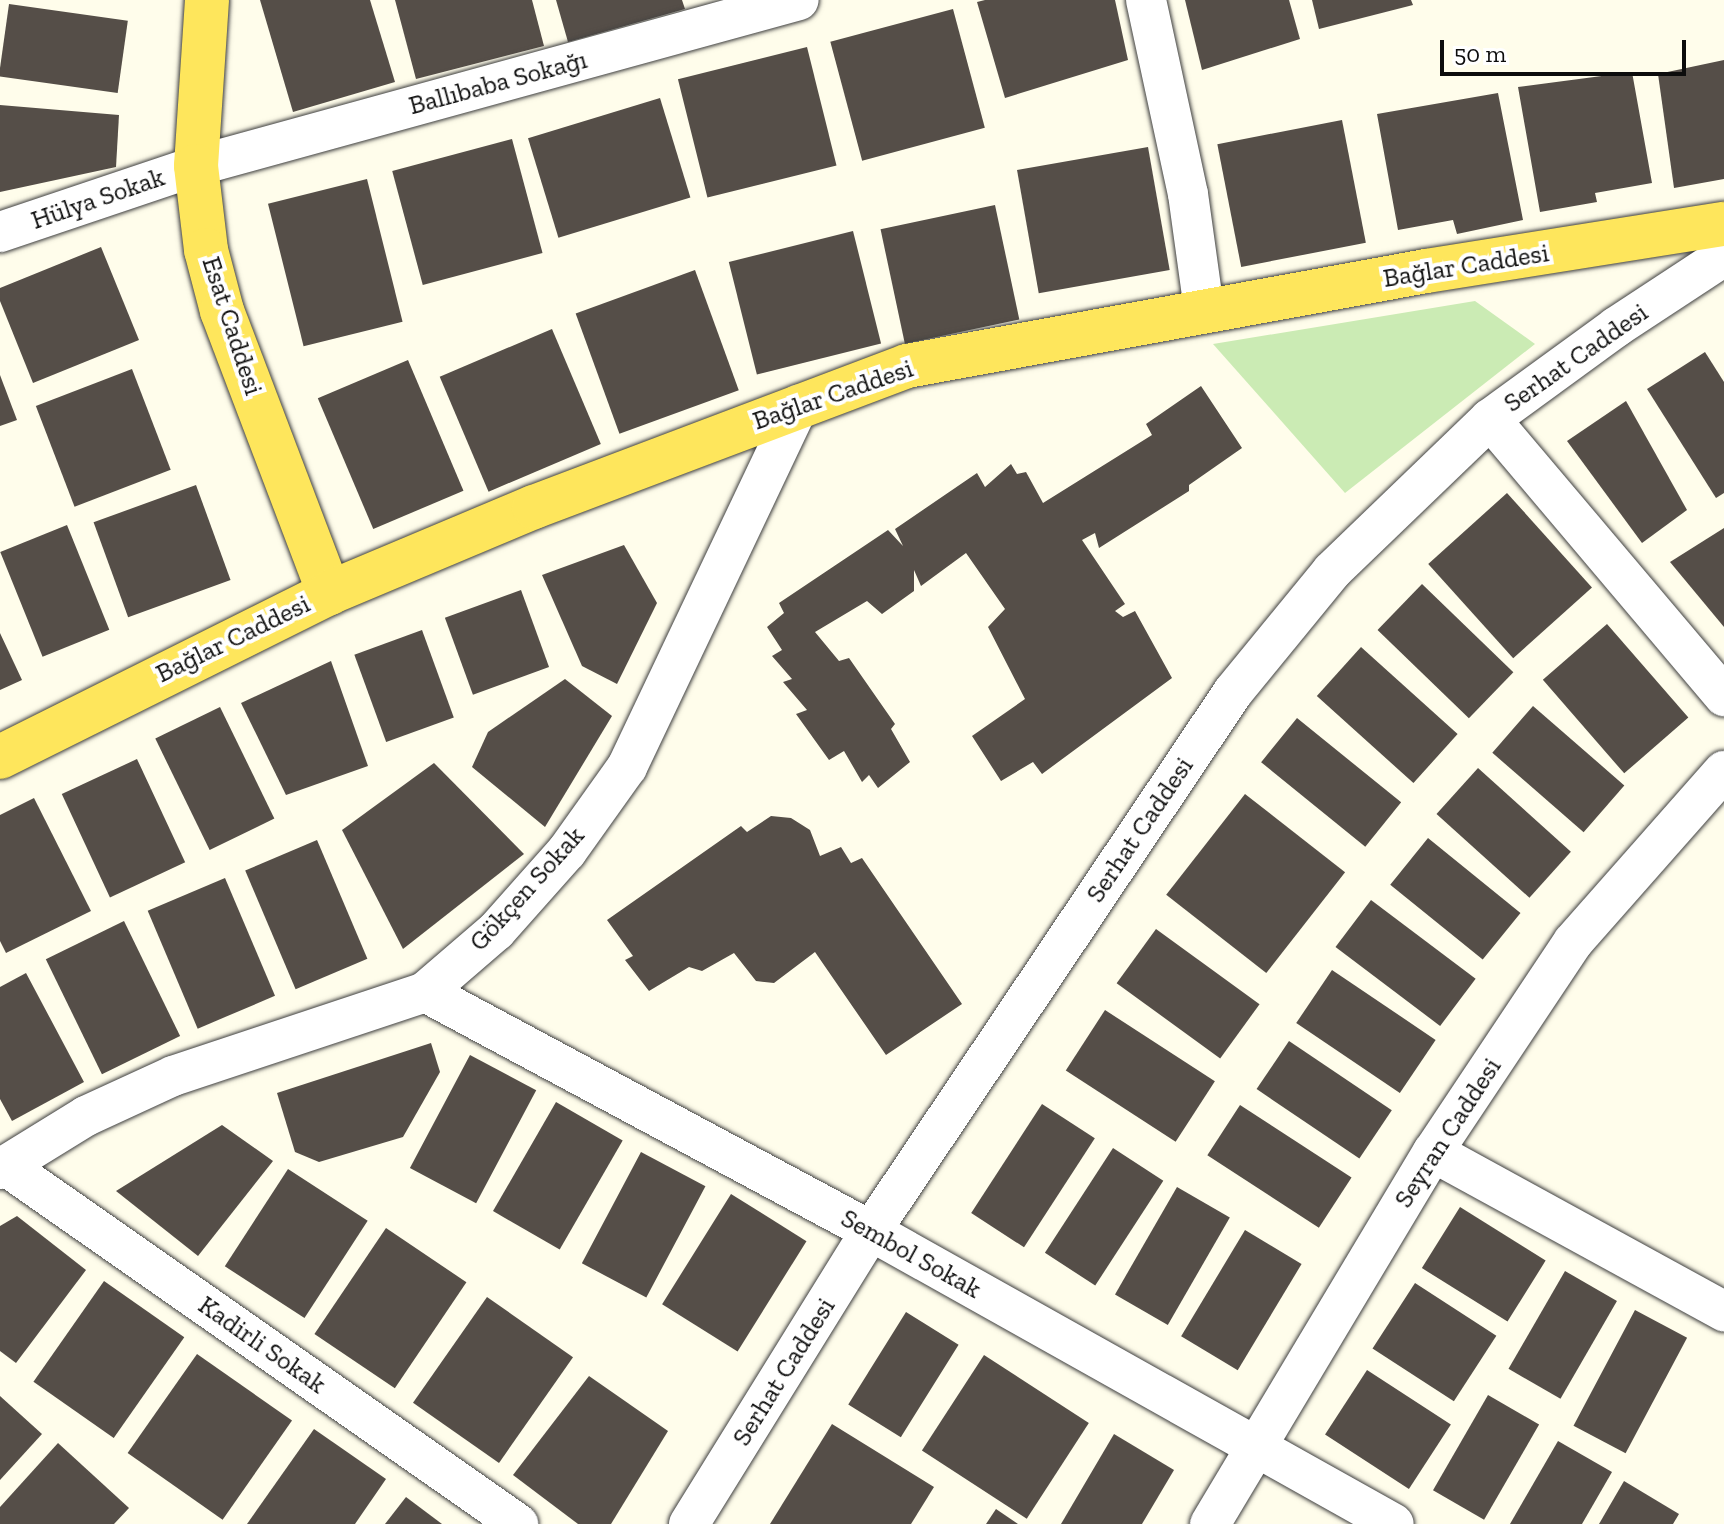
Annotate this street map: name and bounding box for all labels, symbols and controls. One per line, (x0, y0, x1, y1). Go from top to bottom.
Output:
scale bar (1444, 24, 1690, 74)
text: 50 m (1454, 39, 1506, 68)
street label: Ballıbaba Sokağı (406, 44, 590, 122)
street label: Hülya Sokak (27, 162, 169, 236)
street label: Bağlar Caddesi (1381, 237, 1551, 295)
street label: Esat Caddesi (195, 253, 269, 399)
street label: Serhat Caddesi (1498, 297, 1654, 419)
street label: Bağlar Caddesi (749, 353, 917, 437)
street label: Bağlar Caddesi (151, 588, 315, 690)
street label: Serhat Caddesi (1080, 752, 1200, 908)
street label: Gökçen Sokak (463, 821, 591, 957)
street label: Seyran Caddesi (1388, 1052, 1508, 1214)
street label: Sembol Sokak (836, 1203, 986, 1305)
street label: Kadirli Sokak (192, 1290, 332, 1400)
street label: Serhat Caddesi (726, 1292, 842, 1452)

